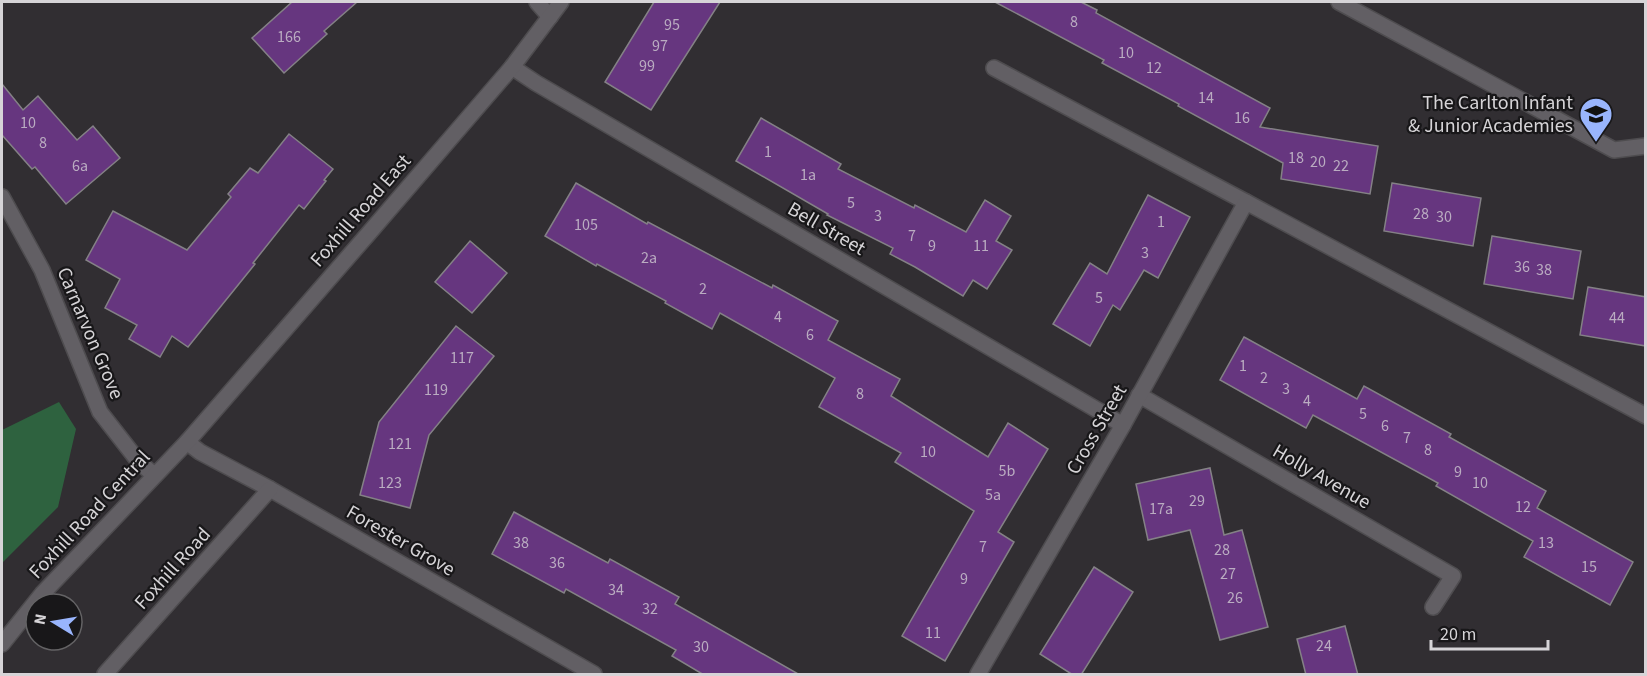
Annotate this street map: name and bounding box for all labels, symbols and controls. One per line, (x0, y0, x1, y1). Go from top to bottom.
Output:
house number: 8 (1070, 11, 1078, 33)
house number: 95 (664, 14, 680, 36)
house number: 166 (277, 26, 301, 48)
house number: 97 (652, 35, 668, 57)
house number: 10 (1118, 42, 1134, 64)
house number: 99 (639, 55, 655, 77)
house number: 12 (1146, 57, 1162, 79)
house number: 14 (1198, 87, 1214, 109)
place label: The Carlton Infant & Junior Academies (1408, 89, 1573, 140)
school or university icon: The Carlton Infant & Junior Academies (1578, 96, 1614, 143)
house number: 16 (1234, 107, 1250, 129)
house number: 10 (20, 112, 36, 134)
house number: 8 (39, 132, 47, 154)
house number: 1 (764, 141, 772, 163)
house number: 18 (1288, 147, 1304, 169)
street label: Foxhill Road East (304, 148, 418, 273)
house number: 20 (1310, 151, 1326, 173)
house number: 6a (72, 155, 88, 177)
house number: 22 (1333, 155, 1349, 177)
house number: 1a (800, 164, 816, 186)
house number: 5 (847, 192, 855, 214)
street label: Bell Street (782, 195, 871, 263)
house number: 28 (1413, 203, 1429, 225)
house number: 3 (874, 205, 882, 227)
house number: 30 (1436, 206, 1452, 228)
house number: 1 (1157, 211, 1165, 233)
house number: 105 (574, 214, 598, 236)
house number: 7 (908, 225, 916, 247)
house number: 9 (928, 235, 936, 257)
house number: 11 (973, 235, 989, 257)
house number: 3 (1141, 242, 1149, 264)
house number: 2a (641, 247, 657, 269)
house number: 36 (1514, 256, 1530, 278)
house number: 38 (1536, 259, 1552, 281)
street label: Carnarvon Grove (50, 263, 131, 404)
house number: 2 (699, 278, 707, 300)
house number: 5 (1095, 287, 1103, 309)
house number: 4 (774, 306, 782, 328)
house number: 44 (1609, 307, 1625, 329)
house number: 6 (806, 324, 814, 346)
house number: 117 (450, 347, 474, 369)
house number: 1 (1239, 355, 1247, 377)
house number: 2 (1260, 367, 1268, 389)
house number: 3 (1282, 378, 1290, 400)
house number: 119 (424, 379, 448, 401)
street label: Cross Street (1060, 379, 1134, 480)
house number: 8 (856, 383, 864, 405)
house number: 4 (1303, 390, 1311, 412)
house number: 5 (1359, 403, 1367, 425)
house number: 6 (1381, 415, 1389, 437)
house number: 7 (1403, 427, 1411, 449)
house number: 121 (388, 433, 412, 455)
street label: Holly Avenue (1267, 437, 1376, 516)
house number: 8 (1424, 439, 1432, 461)
house number: 10 (920, 441, 936, 463)
street label: Foxhill Road Central (23, 444, 157, 585)
house number: 5b (999, 460, 1016, 482)
house number: 9 (1454, 461, 1462, 483)
house number: 123 (378, 472, 402, 494)
house number: 10 (1472, 472, 1488, 494)
house number: 5a (985, 484, 1001, 506)
house number: 29 (1189, 490, 1205, 512)
house number: 12 (1515, 496, 1531, 518)
street label: Forester Grove (341, 498, 460, 583)
house number: 17a (1149, 498, 1173, 520)
street label: Foxhill Road (128, 521, 217, 616)
house number: 38 (513, 532, 529, 554)
house number: 13 (1538, 532, 1554, 554)
house number: 7 (979, 536, 987, 558)
house number: 28 (1214, 539, 1230, 561)
house number: 36 (549, 552, 565, 574)
house number: 15 (1581, 556, 1597, 578)
house number: 27 (1220, 563, 1236, 585)
house number: 9 (960, 568, 968, 590)
house number: 34 (608, 579, 624, 601)
house number: 26 (1227, 587, 1243, 609)
north arrow (24, 592, 84, 652)
house number: 32 (642, 598, 658, 620)
text: N (28, 612, 52, 627)
scale bar (1431, 613, 1548, 651)
house number: 11 (925, 622, 941, 644)
text: 20 m (1440, 622, 1476, 647)
house number: 24 (1316, 635, 1332, 657)
house number: 30 (693, 636, 709, 658)

